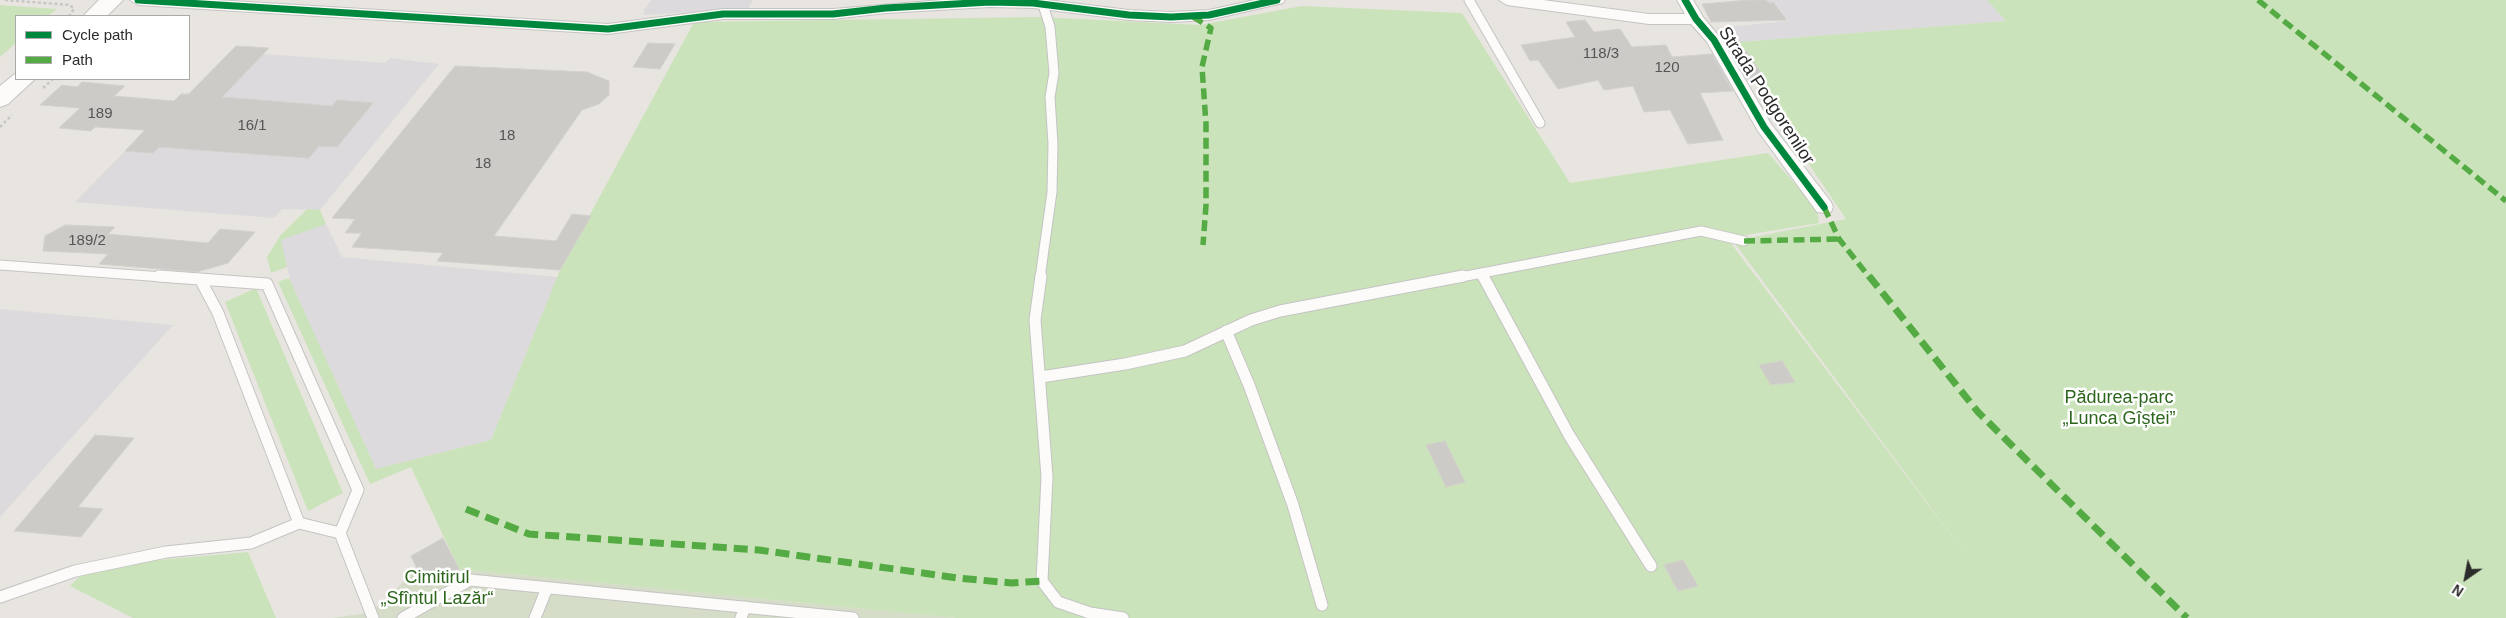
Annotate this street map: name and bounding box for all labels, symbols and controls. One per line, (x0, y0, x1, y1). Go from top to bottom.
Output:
legend (15, 15, 190, 80)
street label: Strada Podgorenilor (1713, 23, 1819, 169)
text: Cycle path (62, 26, 133, 43)
house number: 118/3 (1583, 45, 1619, 63)
text: Path (62, 51, 93, 68)
house number: 120 (1654, 59, 1680, 77)
house number: 189 (87, 105, 113, 123)
house number: 16/1 (237, 117, 267, 135)
house number: 18 (499, 127, 515, 145)
house number: 18 (475, 155, 491, 173)
house number: 189/2 (68, 232, 106, 250)
park label: Pădurea-parc „Lunca Gîștei” (2062, 387, 2176, 429)
north arrow (2441, 553, 2491, 603)
park label: Cimitirul „Sfîntul Lazăr“ (380, 567, 494, 610)
text: N (2449, 581, 2466, 600)

